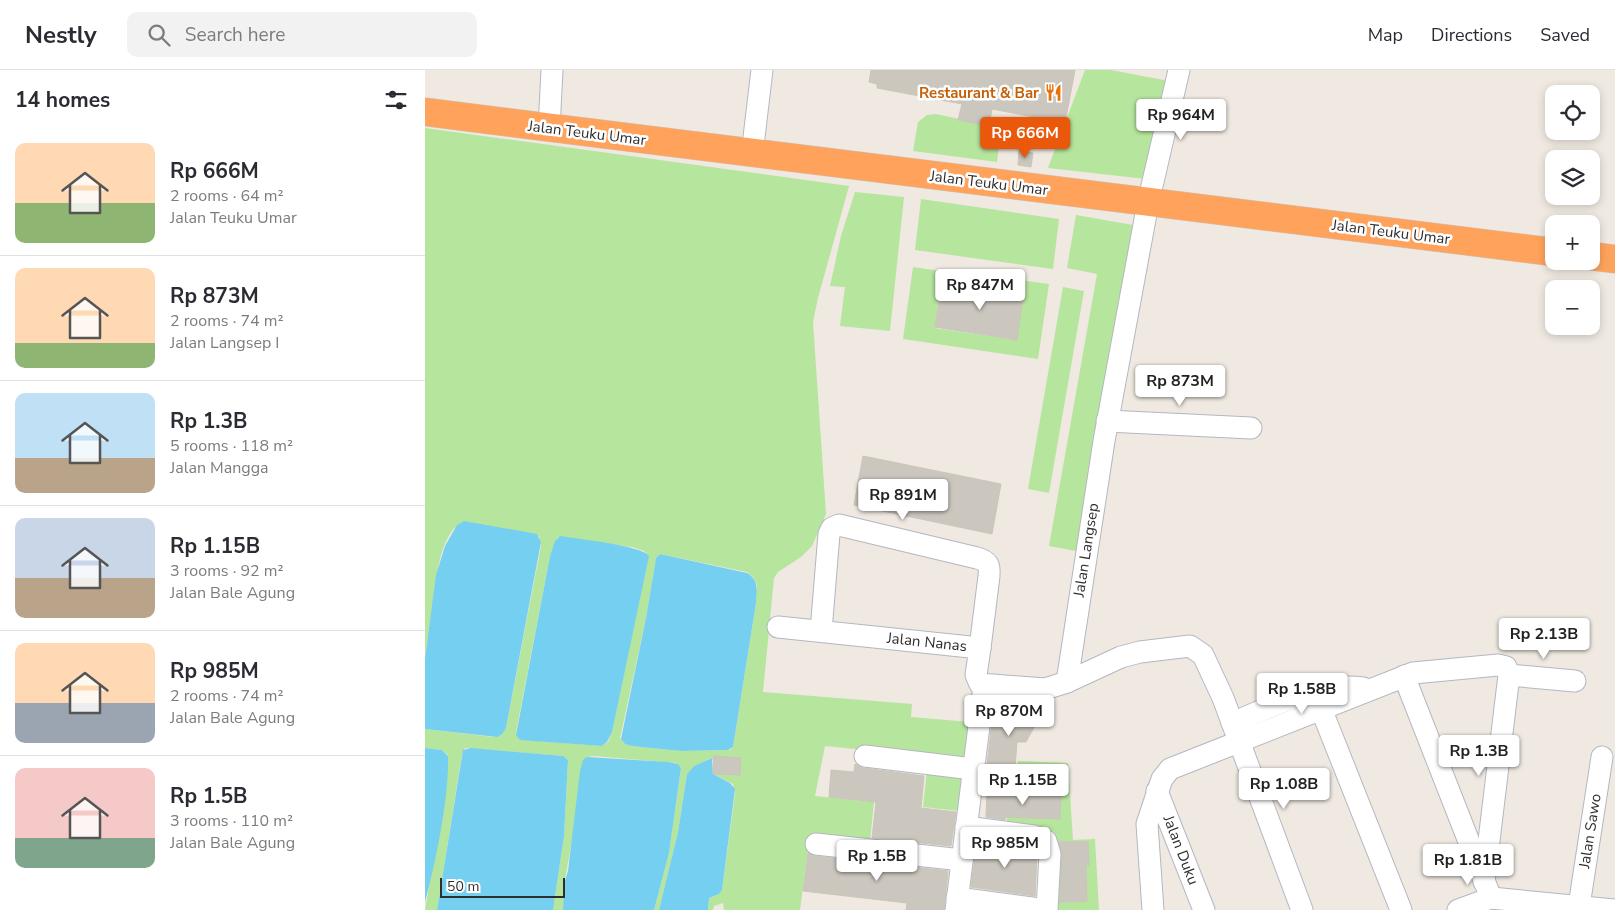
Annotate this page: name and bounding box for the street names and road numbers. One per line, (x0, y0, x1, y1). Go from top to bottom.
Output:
street label: Jalan Teuku Umar (526, 116, 648, 150)
street label: Jalan Teuku Umar (928, 166, 1050, 200)
street label: Jalan Teuku Umar (1330, 215, 1452, 249)
street label: Jalan Langsep (1069, 501, 1103, 599)
street label: Jalan Nanas (885, 628, 968, 656)
street label: Jalan Sawo (1574, 792, 1606, 871)
street label: Jalan Duku (1158, 811, 1203, 888)

